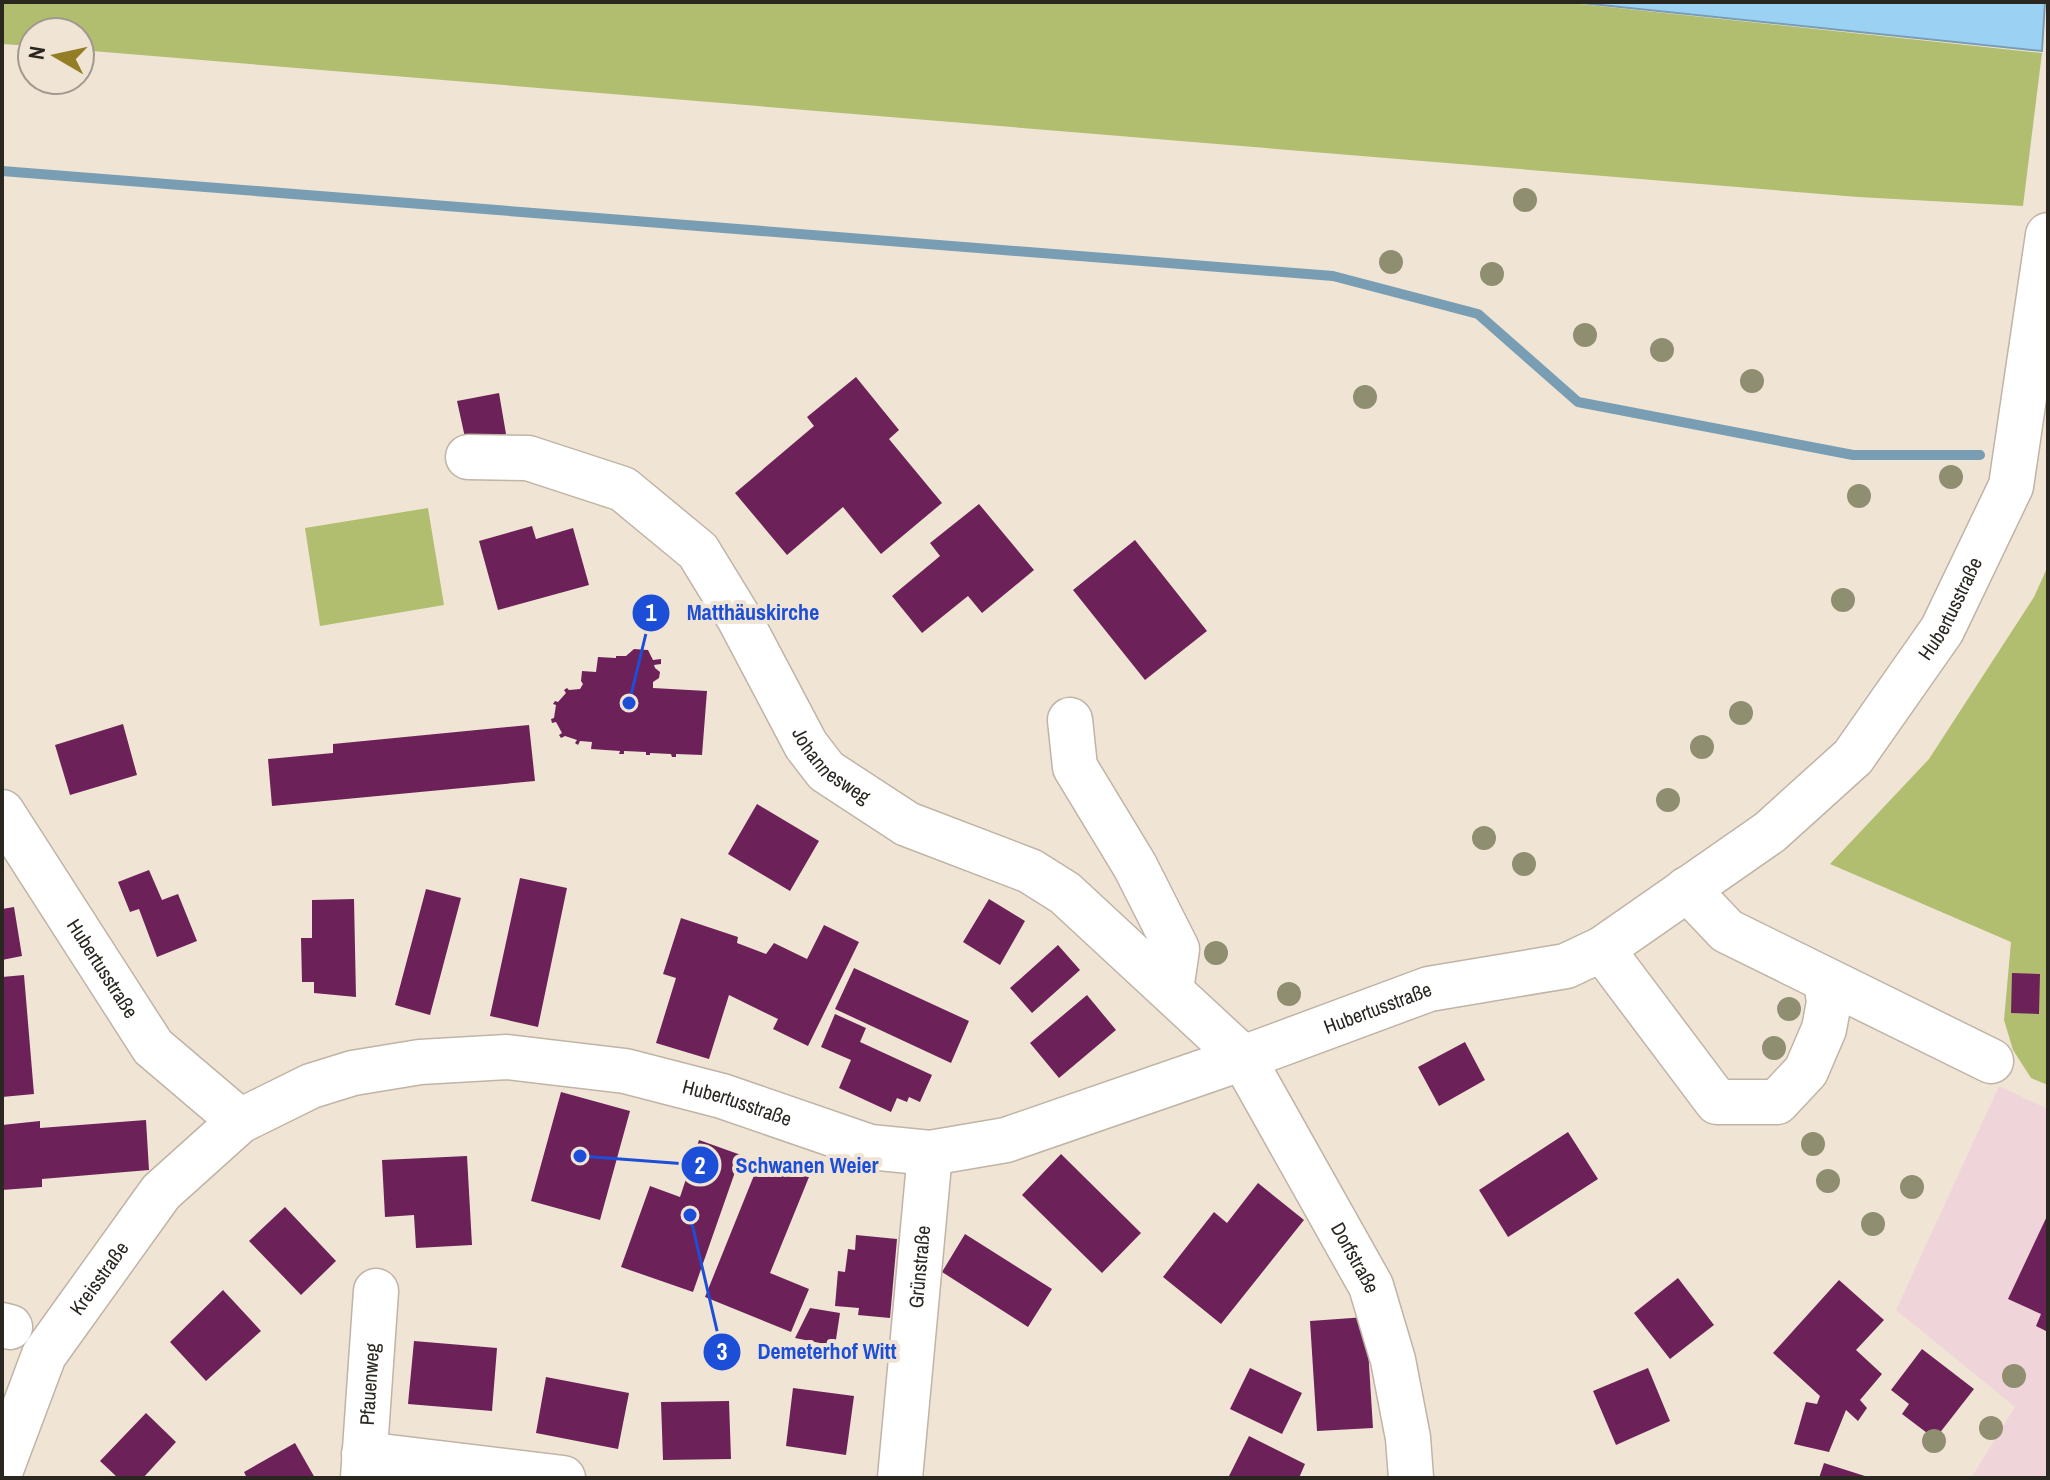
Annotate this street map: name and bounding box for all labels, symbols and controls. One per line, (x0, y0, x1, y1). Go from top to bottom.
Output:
north arrow (16, 16, 96, 96)
text: N (20, 44, 52, 62)
street label: Hubertusstraße (1911, 552, 1988, 665)
callout: Matthäuskirche (631, 590, 835, 636)
text: 1 (646, 596, 657, 628)
text: Matthäuskirche (687, 597, 819, 627)
street label: Johannesweg (786, 723, 876, 809)
street label: Hubertusstraße (61, 913, 145, 1023)
street label: Hubertusstraße (1320, 975, 1435, 1040)
street label: Hubertusstraße (680, 1072, 795, 1132)
callout: Schwanen Weier (680, 1142, 895, 1188)
text: 2 (695, 1149, 706, 1181)
text: Schwanen Weier (735, 1150, 879, 1180)
street label: Dorfstraße (1325, 1217, 1386, 1296)
street label: Grünstraße (902, 1224, 936, 1309)
street label: Kreisstraße (63, 1236, 134, 1320)
callout: Demeterhof Witt (702, 1329, 913, 1375)
text: 3 (717, 1335, 728, 1367)
text: Demeterhof Witt (757, 1336, 897, 1366)
street label: Pfauenweg (353, 1342, 385, 1426)

